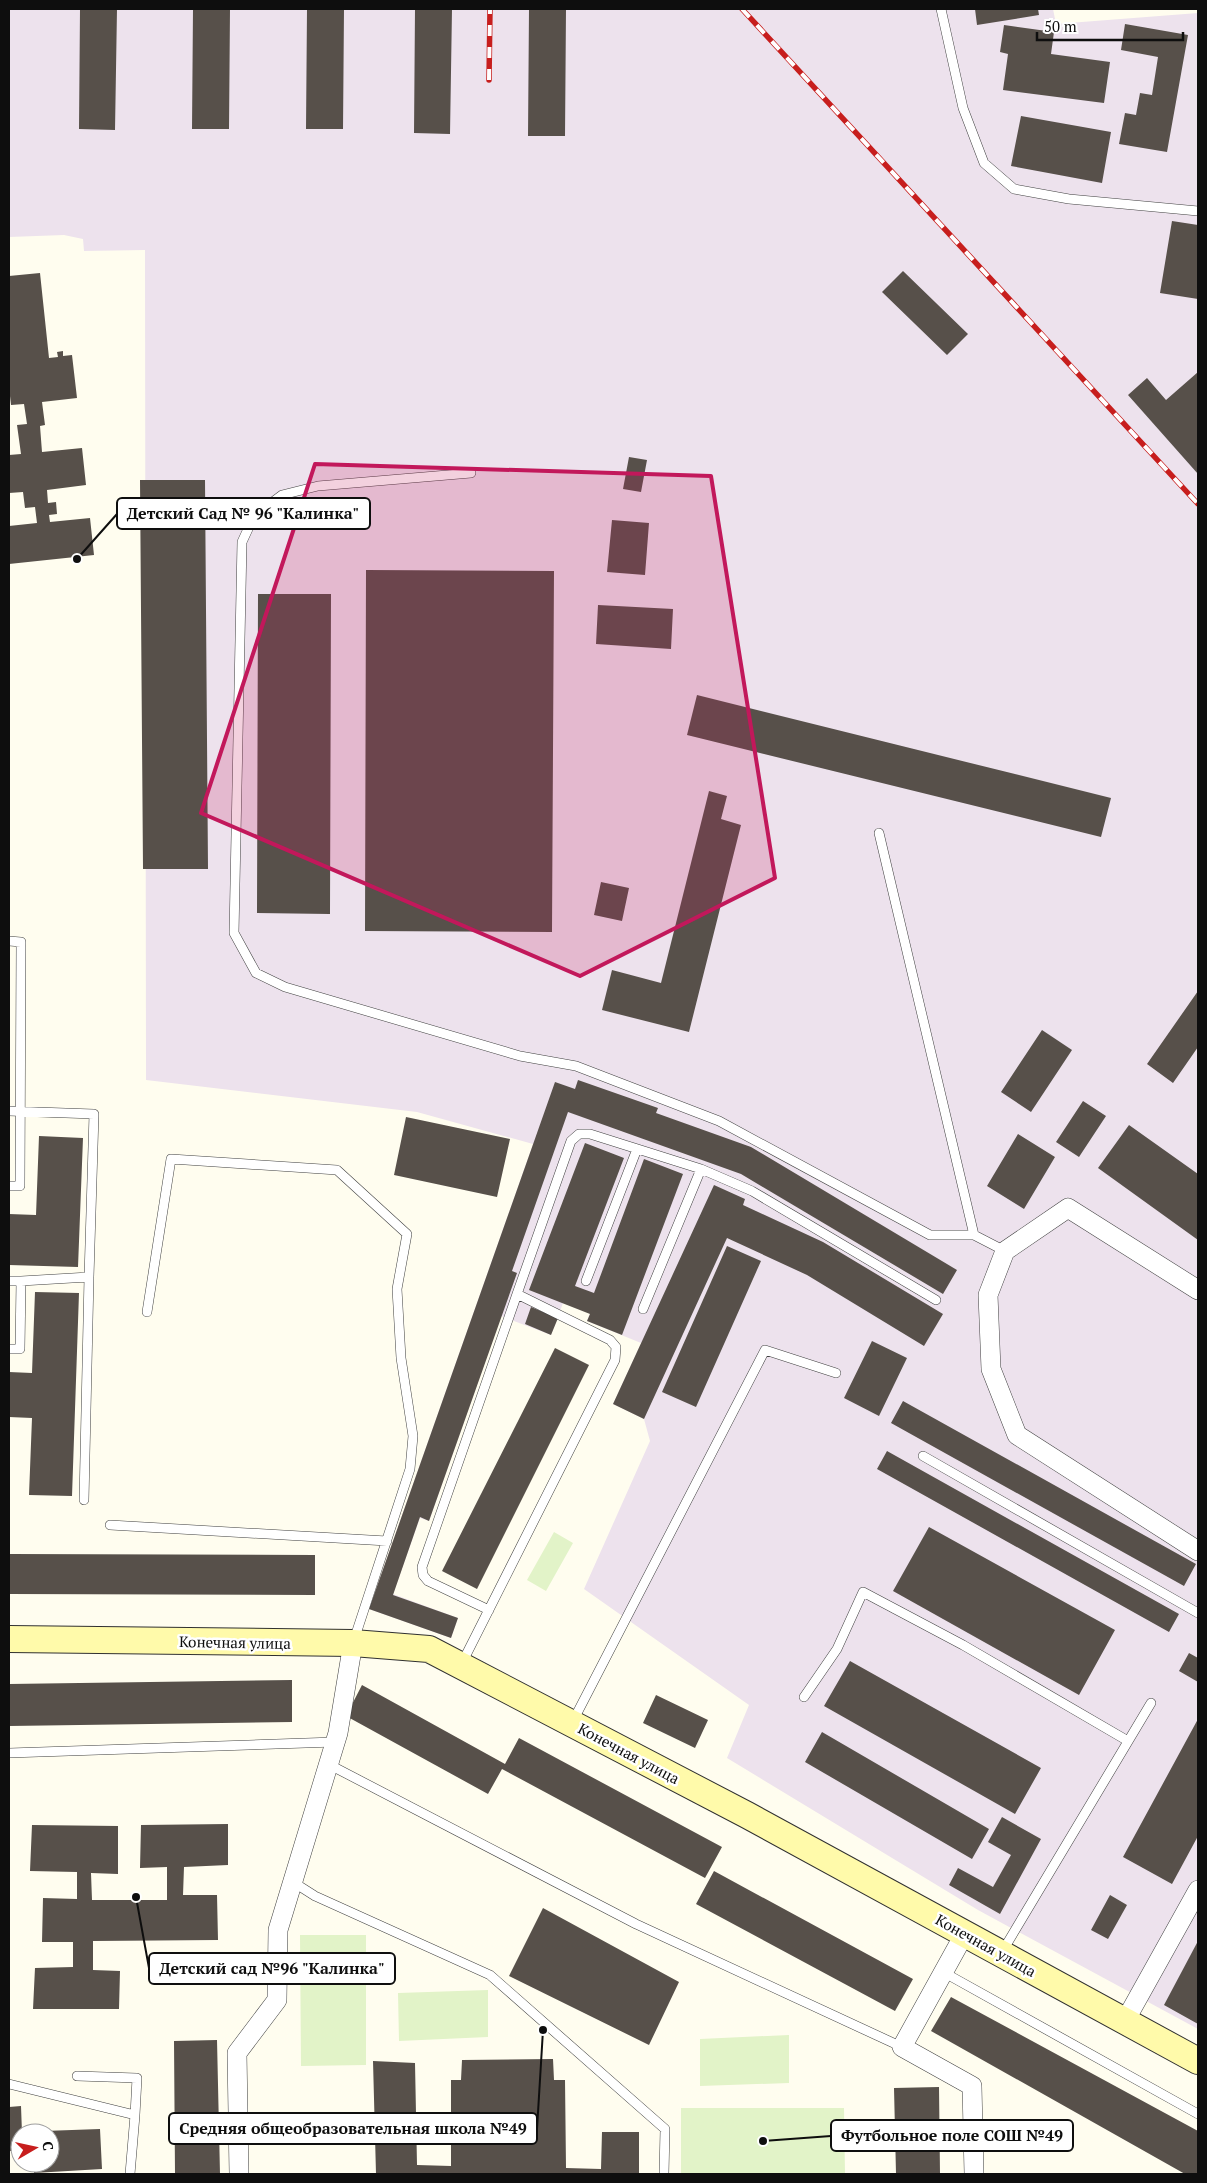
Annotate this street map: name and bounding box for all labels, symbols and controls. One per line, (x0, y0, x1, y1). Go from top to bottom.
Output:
scale bar (1037, 10, 1183, 42)
text: 50 m (1044, 16, 1077, 36)
callout: Детский Сад № 96 "Калинка" (117, 498, 370, 529)
text: Детский Сад № 96 "Калинка" (127, 502, 359, 524)
street label: Конечная улица (179, 1631, 292, 1653)
street label: Конечная улица (575, 1718, 683, 1788)
street label: Конечная улица (932, 1909, 1040, 1981)
callout: Детский сад №96 "Калинка" (149, 1953, 395, 1984)
text: Детский сад №96 "Калинка" (159, 1957, 385, 1979)
callout: Средняя общеобразовательная школа №49 (169, 2113, 537, 2144)
text: Средняя общеобразовательная школа №49 (179, 2117, 527, 2139)
callout: Футбольное поле СОШ №49 (831, 2120, 1073, 2151)
north arrow (10, 2123, 60, 2173)
text: Футбольное поле СОШ №49 (841, 2124, 1063, 2146)
text: С (38, 2140, 58, 2152)

